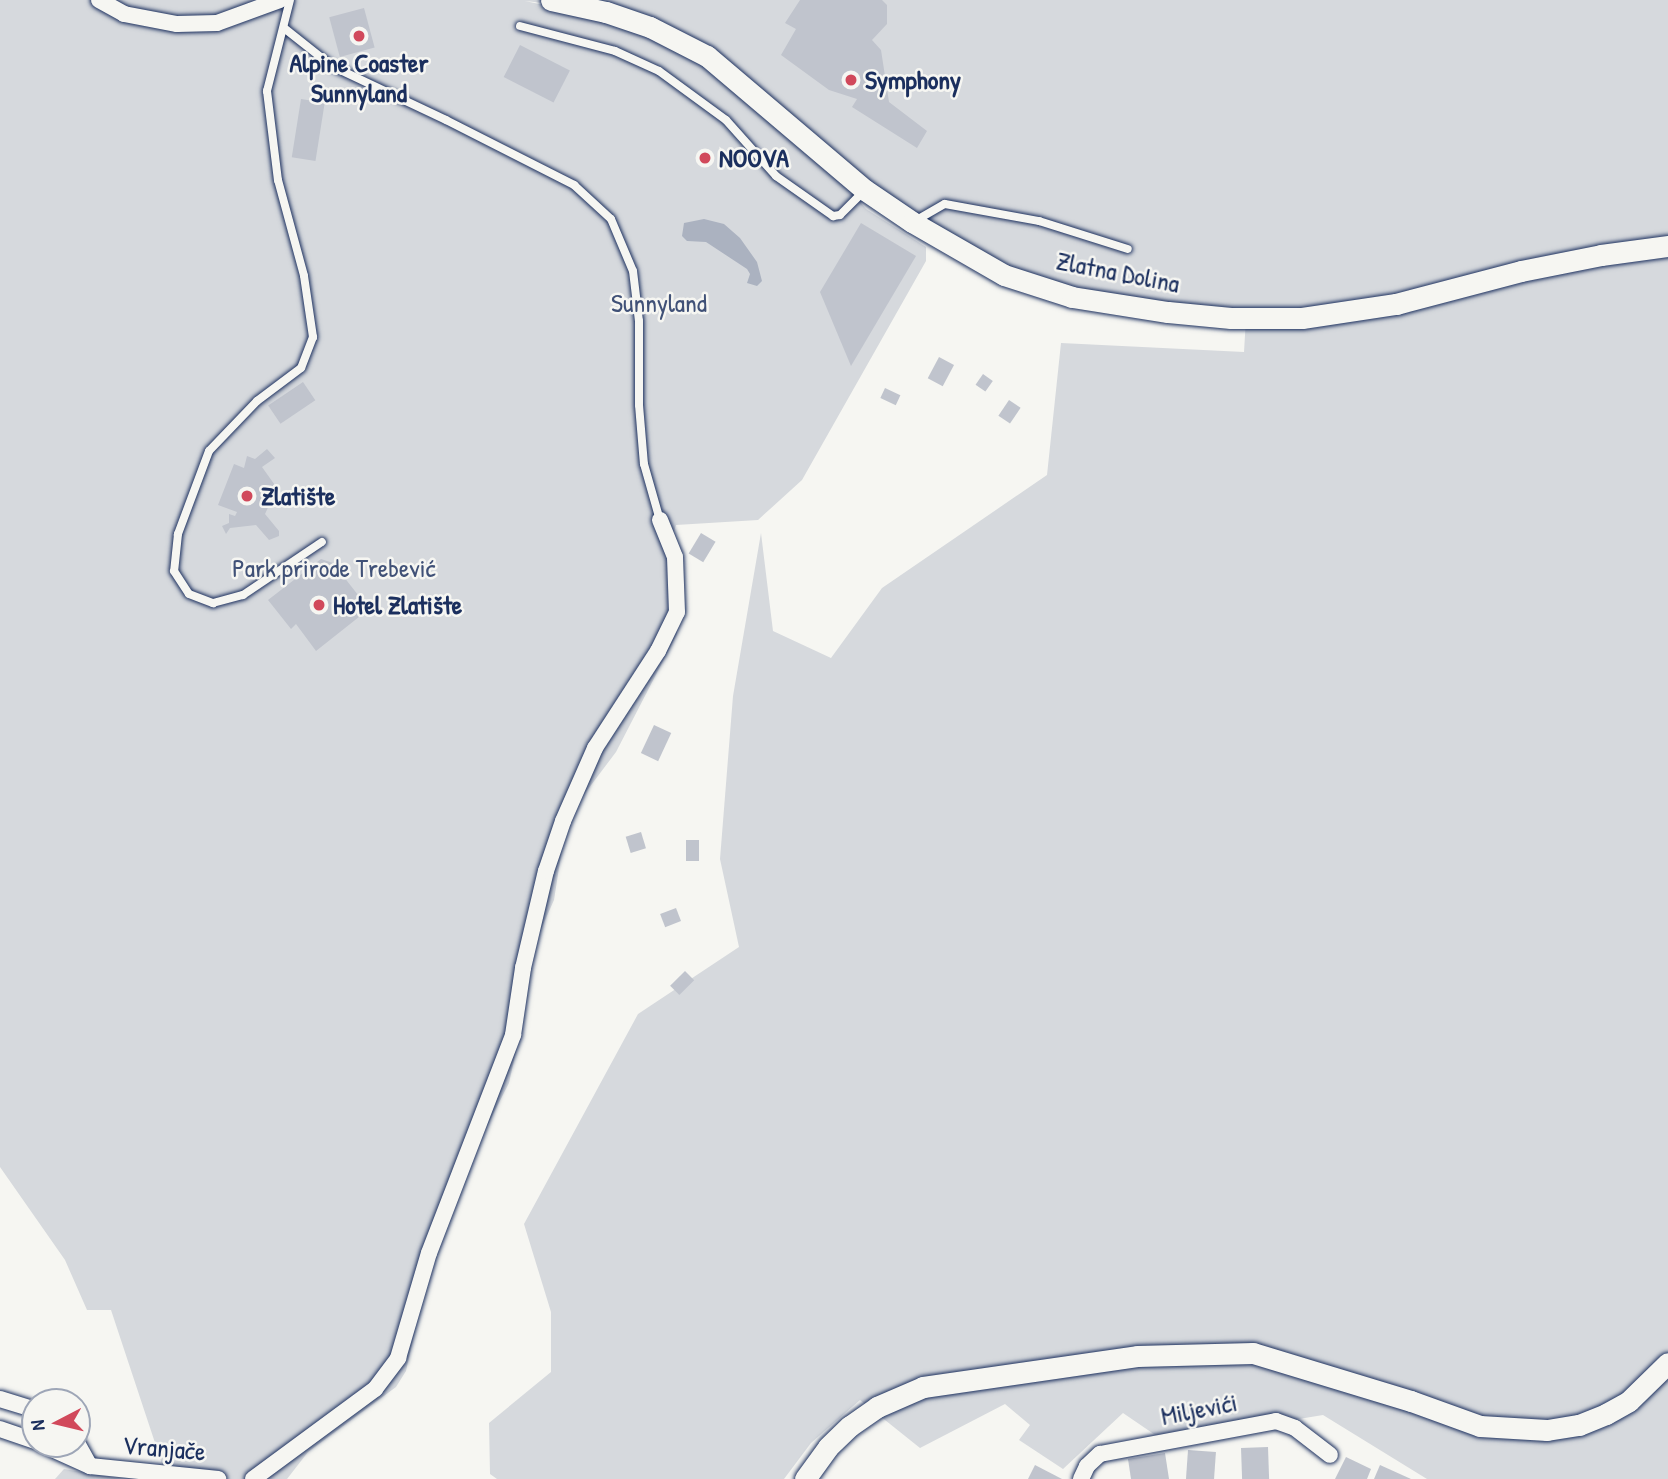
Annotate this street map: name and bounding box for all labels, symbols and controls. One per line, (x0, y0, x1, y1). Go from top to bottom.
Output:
marker: Alpine Coaster Sunnyland (351, 28, 367, 44)
place label: Alpine Coaster Sunnyland (290, 47, 428, 108)
place label: Symphony (865, 64, 961, 96)
marker: Symphony (843, 72, 859, 88)
place label: NOOVA (719, 142, 789, 174)
marker: NOOVA (697, 150, 713, 166)
street label: Zlatna Dolina (1054, 245, 1182, 299)
park label: Sunnyland (611, 287, 707, 319)
place label: Zlatište (261, 480, 335, 512)
marker: Zlatište (239, 488, 255, 504)
park label: Park prirode Trebević (232, 552, 436, 584)
place label: Hotel Zlatište (333, 589, 462, 621)
marker: Hotel Zlatište (311, 597, 327, 613)
street label: Miljevići (1158, 1386, 1240, 1432)
north arrow (21, 1388, 91, 1458)
text: N (24, 1419, 51, 1432)
street label: Vranjače (121, 1429, 207, 1467)

